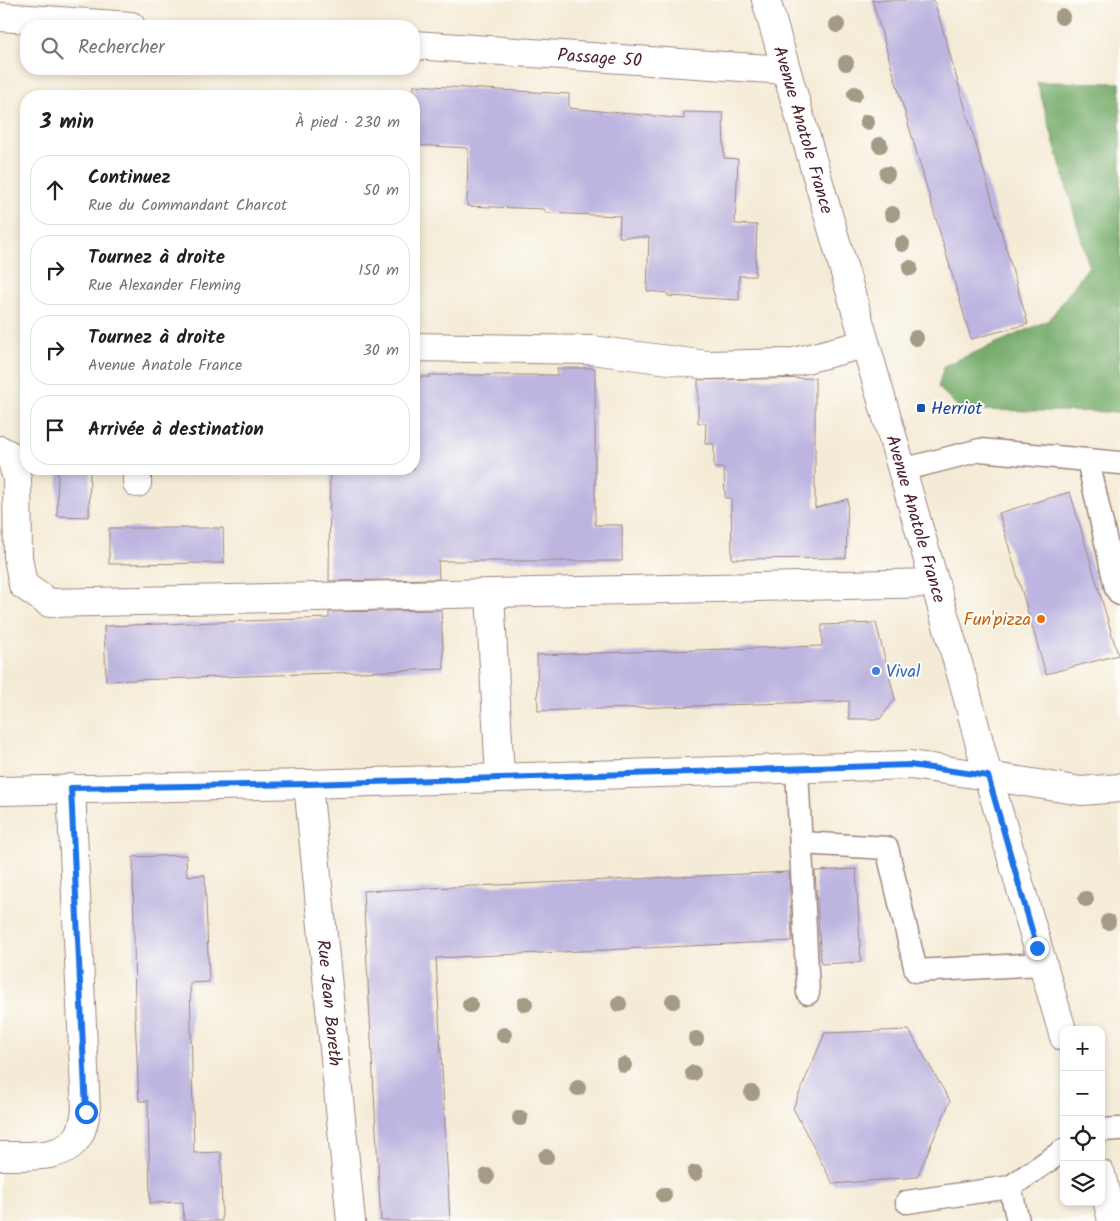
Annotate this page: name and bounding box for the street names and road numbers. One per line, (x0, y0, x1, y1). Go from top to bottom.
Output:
street label: Passage 50 (556, 42, 643, 76)
street label: Avenue Anatole France (764, 43, 840, 218)
street label: Avenue Anatole France (877, 432, 953, 607)
street label: Rue Jean Bareth (307, 938, 349, 1068)

